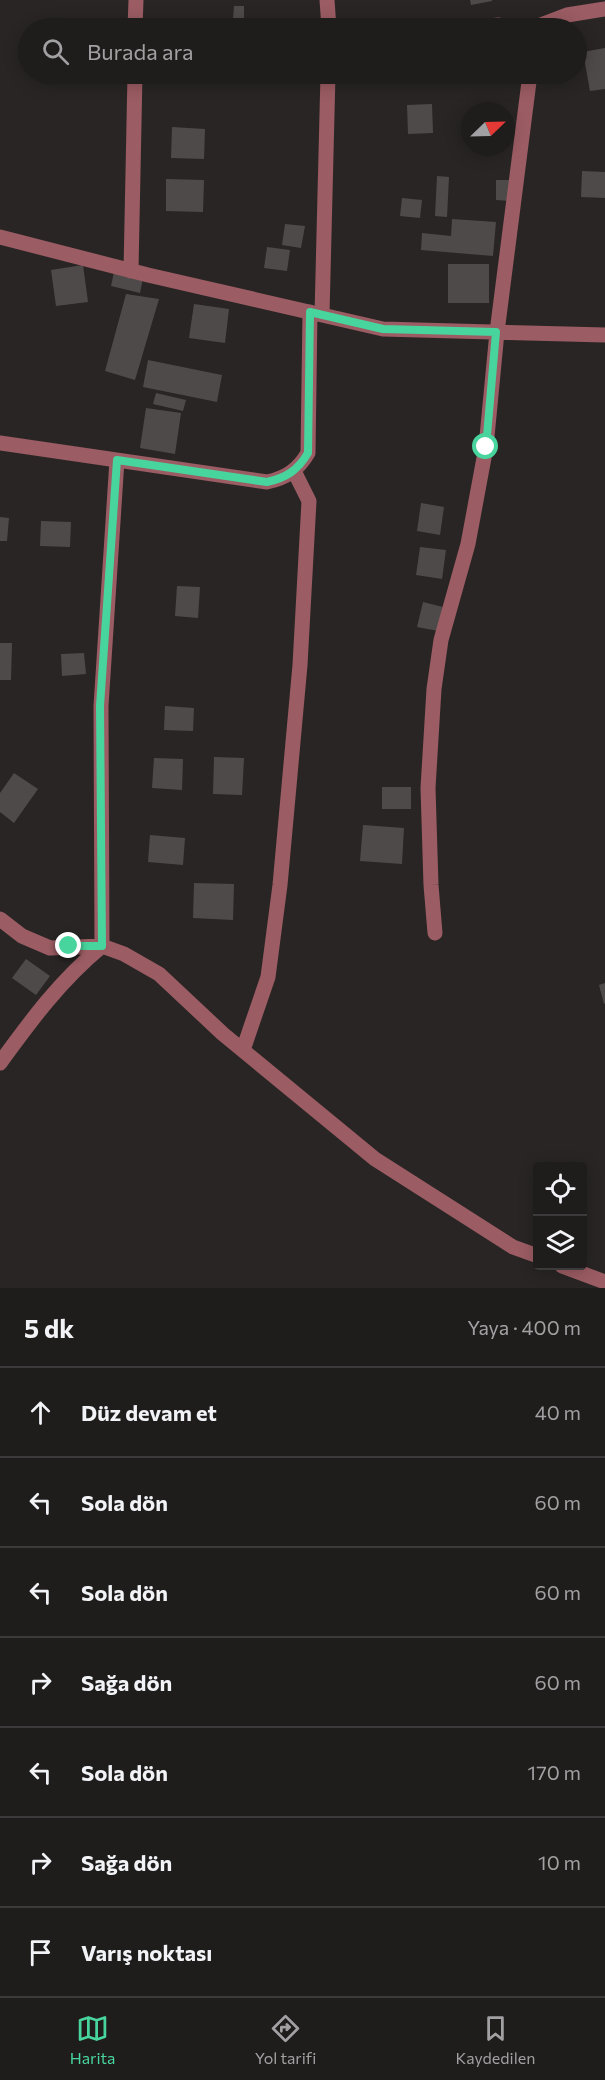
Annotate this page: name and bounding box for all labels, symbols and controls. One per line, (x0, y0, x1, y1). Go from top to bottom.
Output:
search box (18, 18, 587, 84)
icon: search (39, 35, 72, 68)
text: Burada ara (87, 38, 194, 65)
north arrow (461, 102, 515, 156)
route start (472, 433, 498, 459)
route end (55, 932, 81, 958)
map controls (533, 1162, 587, 1270)
button: locate (533, 1162, 587, 1216)
button: layers (533, 1216, 587, 1270)
text: 5 dk (24, 1312, 74, 1343)
text: Yaya · 400 m (467, 1315, 581, 1339)
icon: ahead (24, 1396, 57, 1429)
text: Düz devam et (81, 1399, 217, 1426)
text: 40 m (535, 1400, 581, 1424)
icon: left (24, 1486, 57, 1519)
text: Sola dön (81, 1489, 168, 1516)
text: 60 m (535, 1490, 581, 1514)
icon: left (24, 1576, 57, 1609)
text: Sola dön (81, 1579, 168, 1606)
text: 60 m (535, 1580, 581, 1604)
icon: right (24, 1666, 57, 1699)
text: Sağa dön (81, 1669, 172, 1696)
text: 60 m (535, 1670, 581, 1694)
icon: left (24, 1756, 57, 1789)
text: Sola dön (81, 1759, 168, 1786)
text: 170 m (528, 1760, 581, 1784)
icon: right (24, 1846, 57, 1879)
text: Sağa dön (81, 1849, 172, 1876)
text: 10 m (538, 1850, 581, 1874)
icon: arrive (24, 1936, 57, 1969)
text: Varış noktası (81, 1939, 212, 1966)
tab: Harita (70, 2012, 115, 2067)
tab: Yol tarifi (255, 2012, 316, 2067)
tab: Kaydedilen (456, 2012, 535, 2067)

